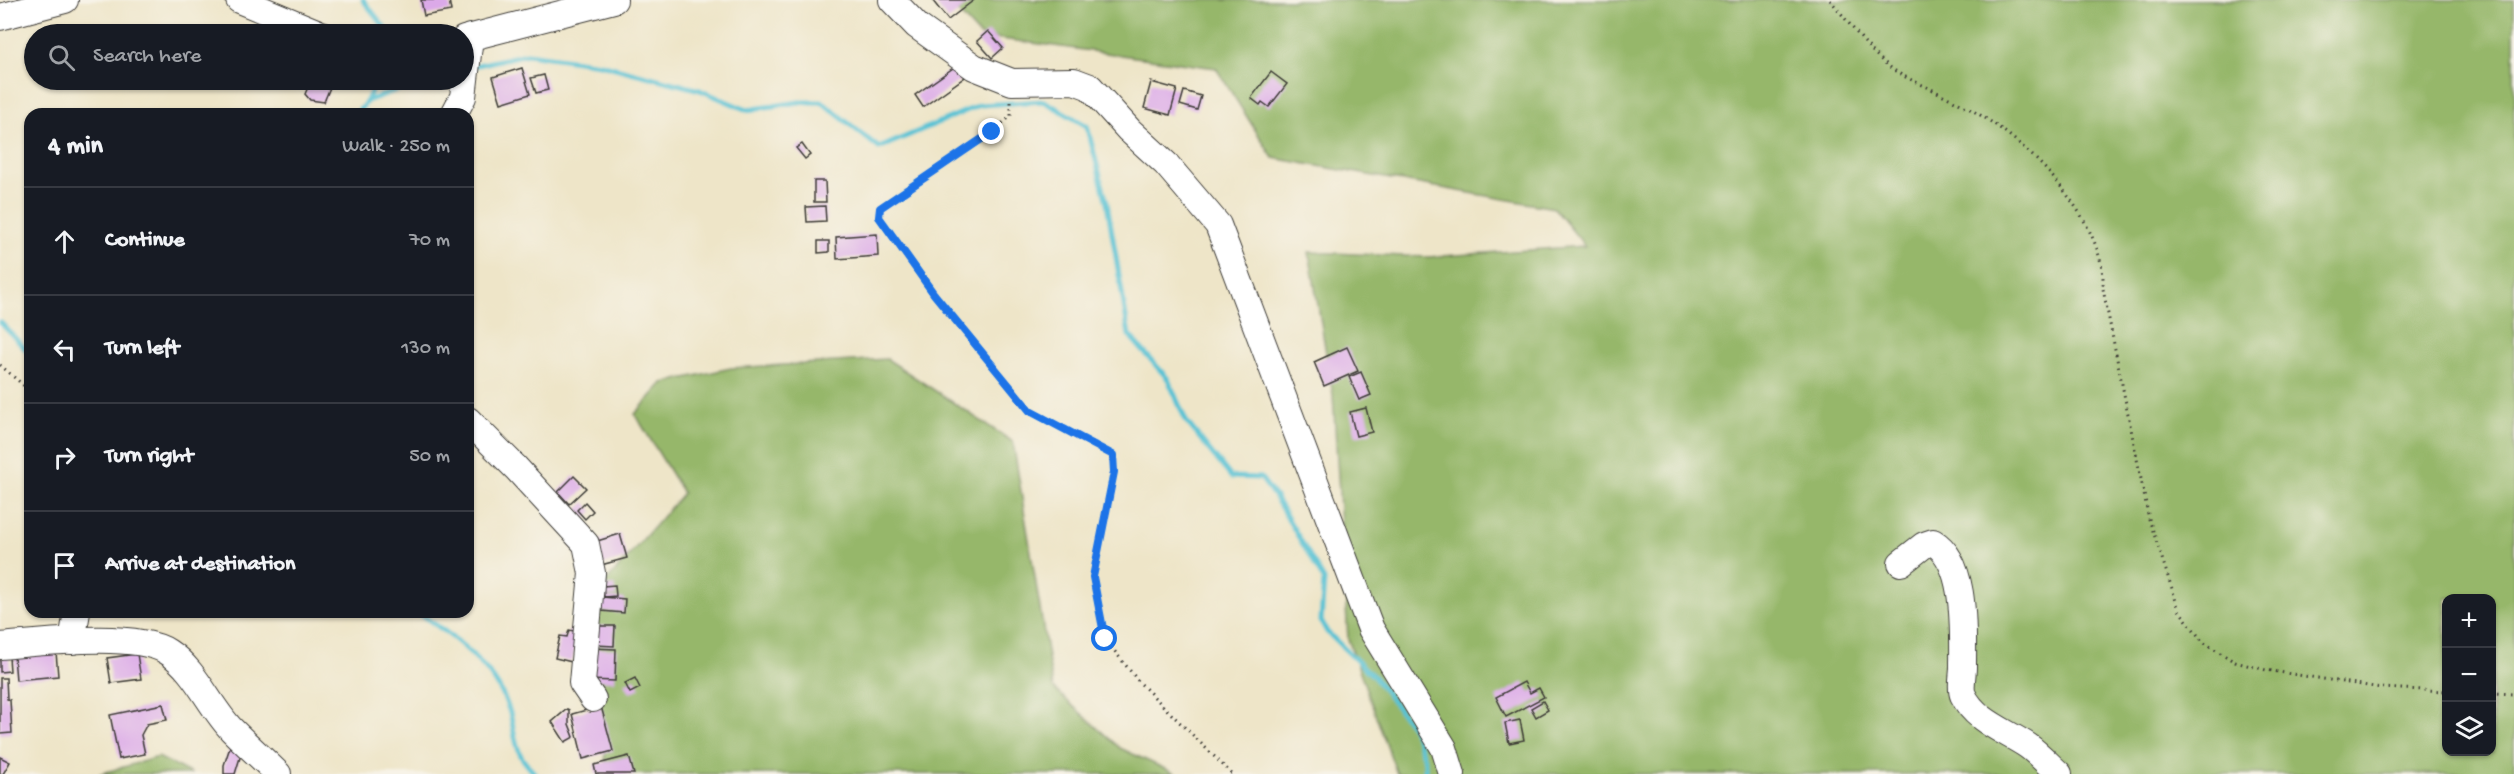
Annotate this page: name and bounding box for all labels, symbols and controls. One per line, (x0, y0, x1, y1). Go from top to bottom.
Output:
search box (24, 24, 474, 90)
icon: search (45, 41, 78, 74)
text: Search here (93, 44, 201, 70)
route end (978, 118, 1004, 144)
text: 4 min (48, 132, 103, 163)
text: Walk · 250 m (342, 136, 450, 159)
icon: ahead (48, 225, 81, 258)
text: Continue (105, 228, 185, 254)
text: 70 m (409, 230, 450, 253)
icon: left (48, 333, 81, 366)
text: Turn left (105, 336, 179, 362)
text: 130 m (401, 338, 450, 361)
icon: right (48, 441, 81, 474)
text: Turn right (105, 444, 193, 470)
text: 50 m (409, 446, 450, 469)
icon: arrive (48, 549, 81, 582)
text: Arrive at destination (105, 552, 295, 578)
map controls (2442, 594, 2496, 756)
button: + (2442, 594, 2496, 648)
route start (1091, 625, 1117, 651)
button: − (2442, 648, 2496, 702)
button: layers (2442, 702, 2496, 756)

